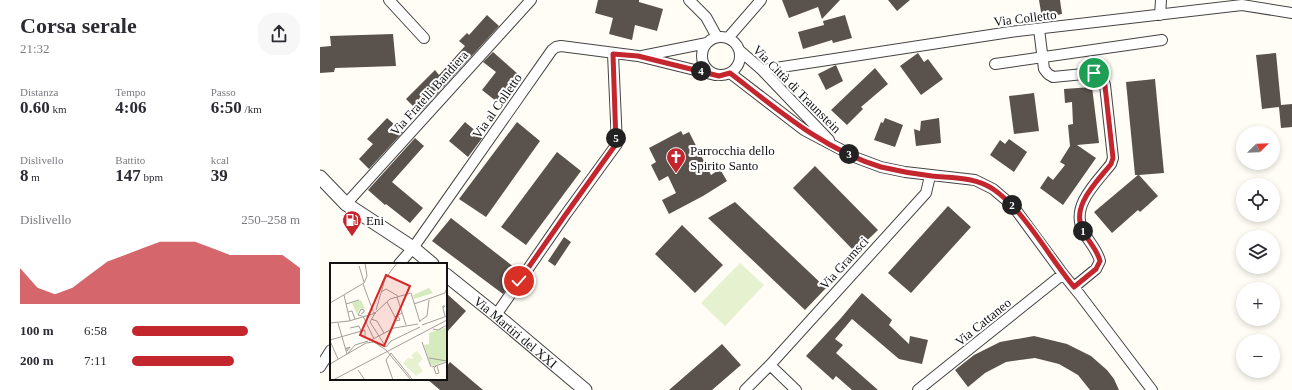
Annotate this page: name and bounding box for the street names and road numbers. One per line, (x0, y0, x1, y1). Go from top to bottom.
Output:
street label: Via Colletto (993, 7, 1057, 29)
street label: Via Città di Traunstein (750, 42, 844, 136)
street label: Via Fratelli Bandiera (387, 47, 471, 139)
street label: Via al Colletto (469, 71, 525, 141)
street label: Via Gramsci (817, 233, 872, 292)
street label: Via Martiri del XXI (471, 293, 560, 371)
street label: Via Cattaneo (952, 295, 1014, 349)

